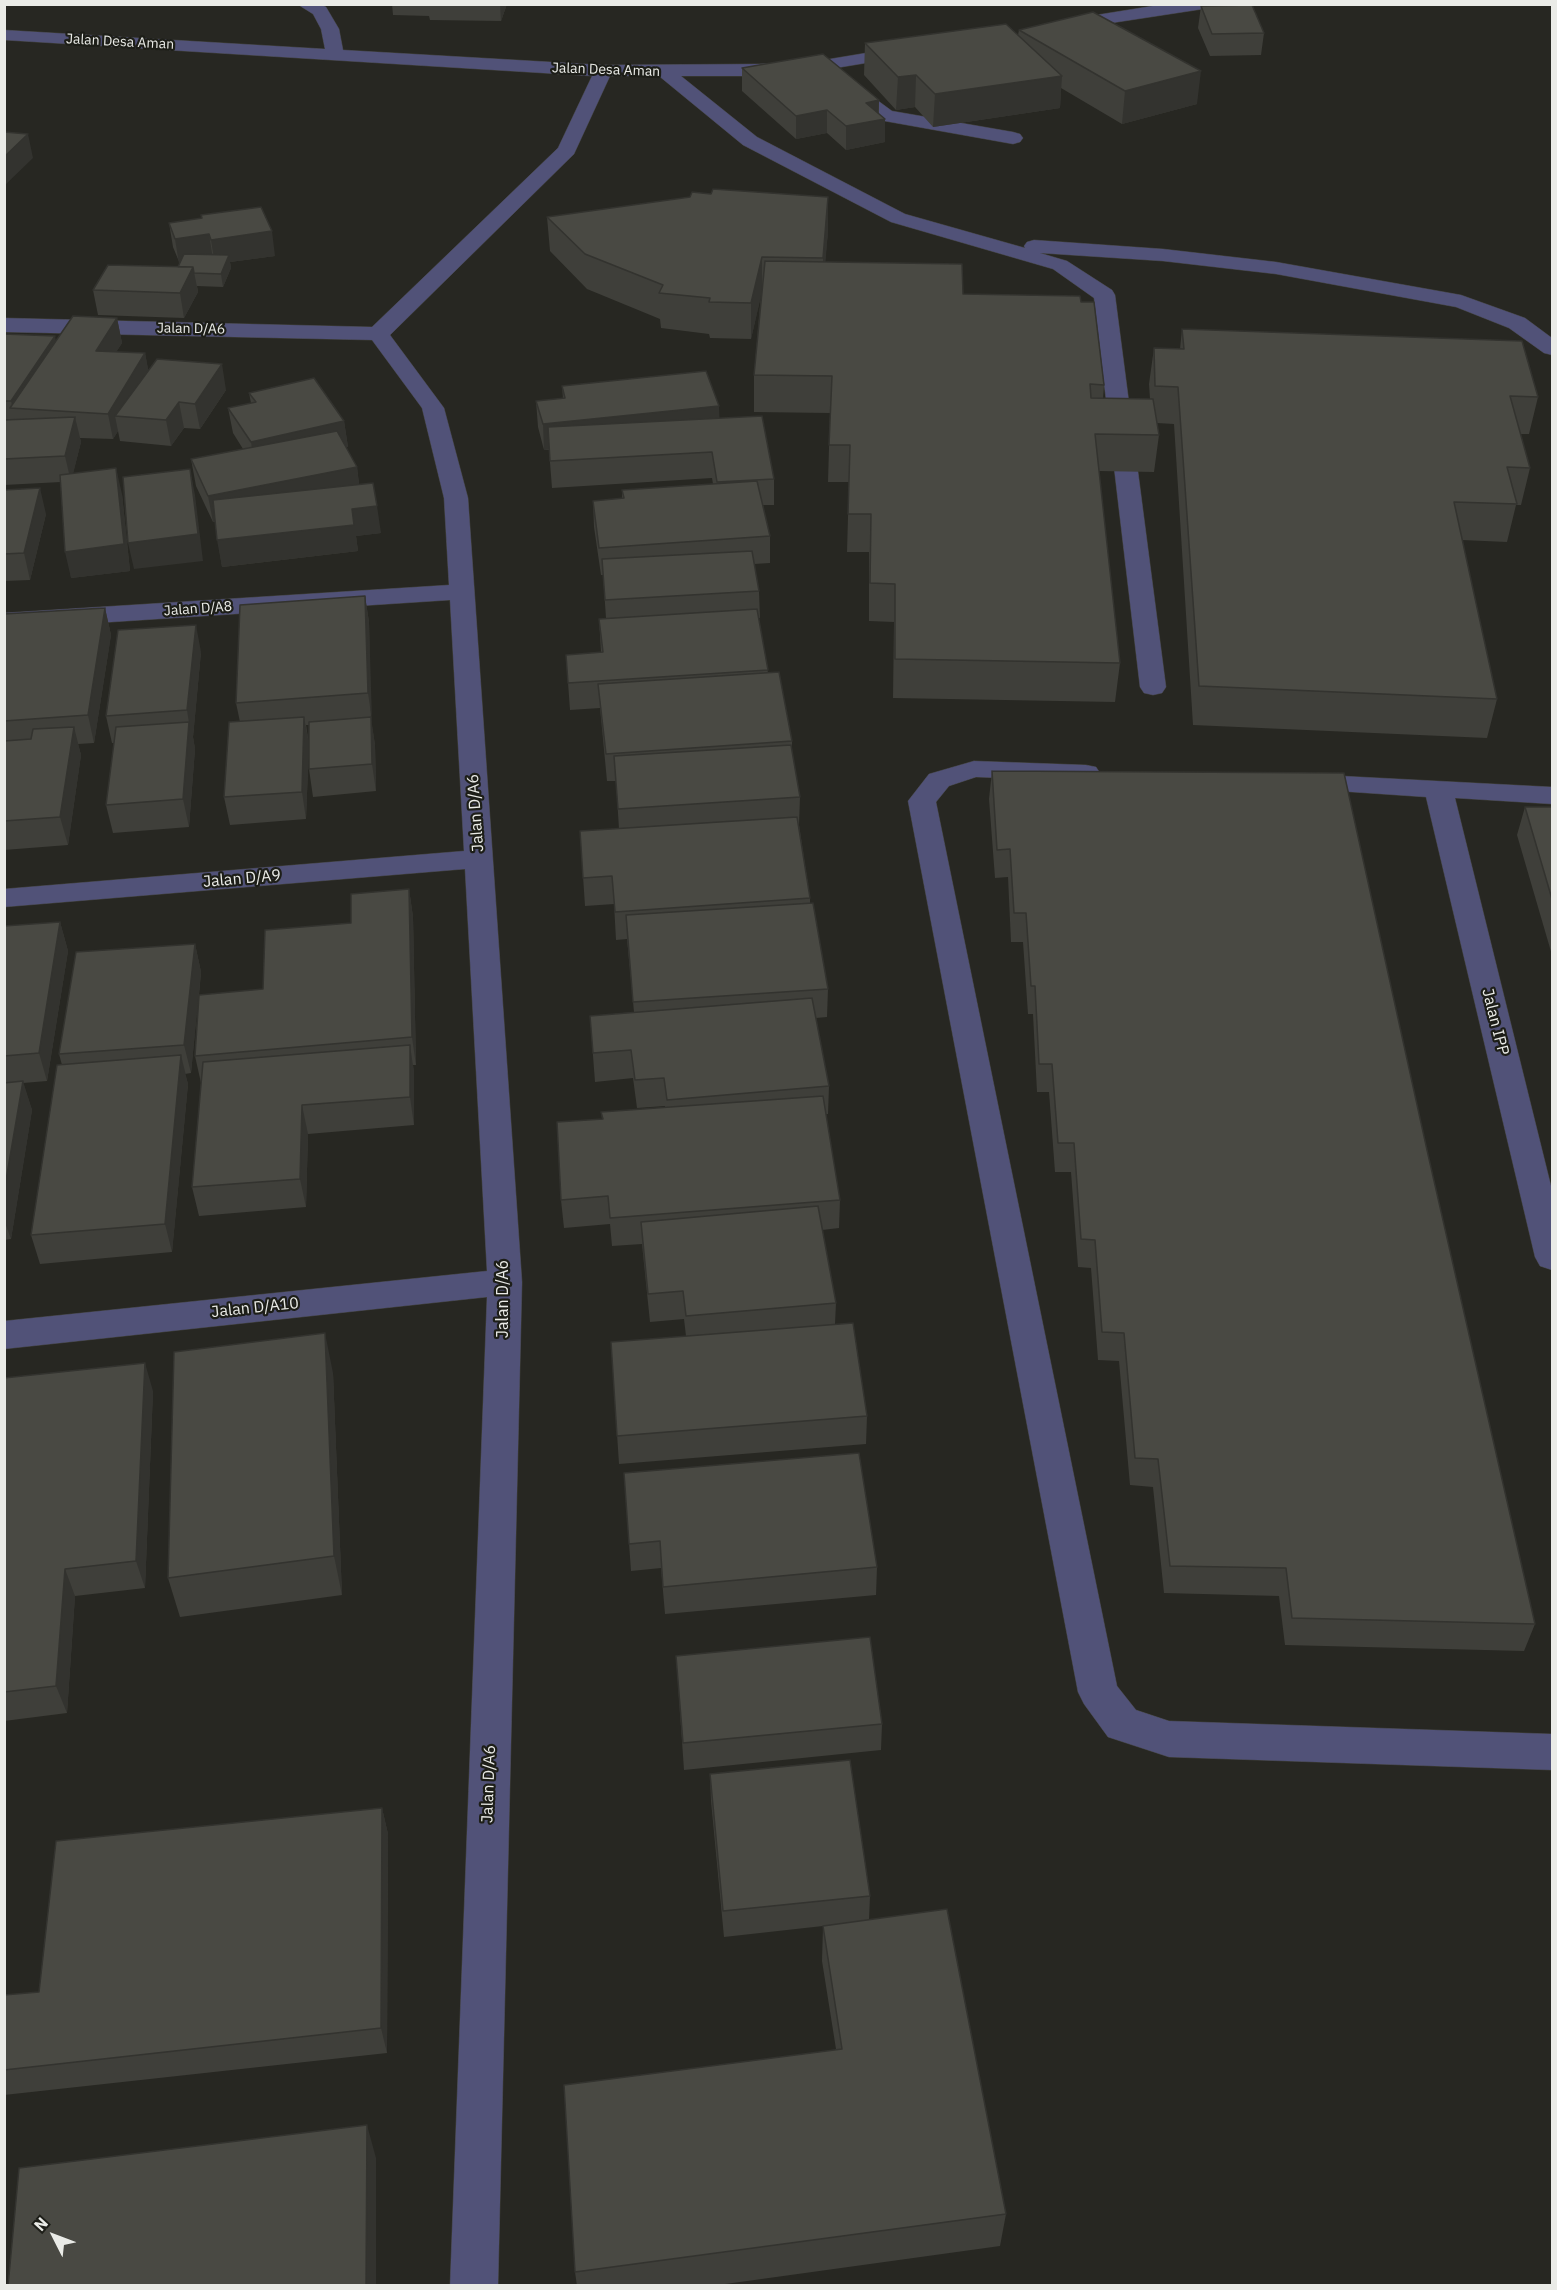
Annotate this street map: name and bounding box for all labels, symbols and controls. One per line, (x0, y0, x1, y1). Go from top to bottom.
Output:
street label: Jalan Desa Aman (65, 31, 175, 53)
street label: Jalan Desa Aman (552, 60, 660, 80)
street label: Jalan D/A6 (157, 320, 225, 338)
street label: Jalan D/A8 (163, 598, 233, 620)
street label: Jalan D/A6 (464, 773, 488, 853)
street label: Jalan D/A9 (202, 866, 282, 892)
street label: Jalan IPP (1477, 987, 1513, 1057)
street label: Jalan D/A6 (493, 1260, 513, 1338)
street label: Jalan D/A10 (210, 1294, 300, 1322)
street label: Jalan D/A6 (478, 1745, 500, 1823)
north arrow (24, 2206, 84, 2266)
text: N (29, 2213, 52, 2235)

